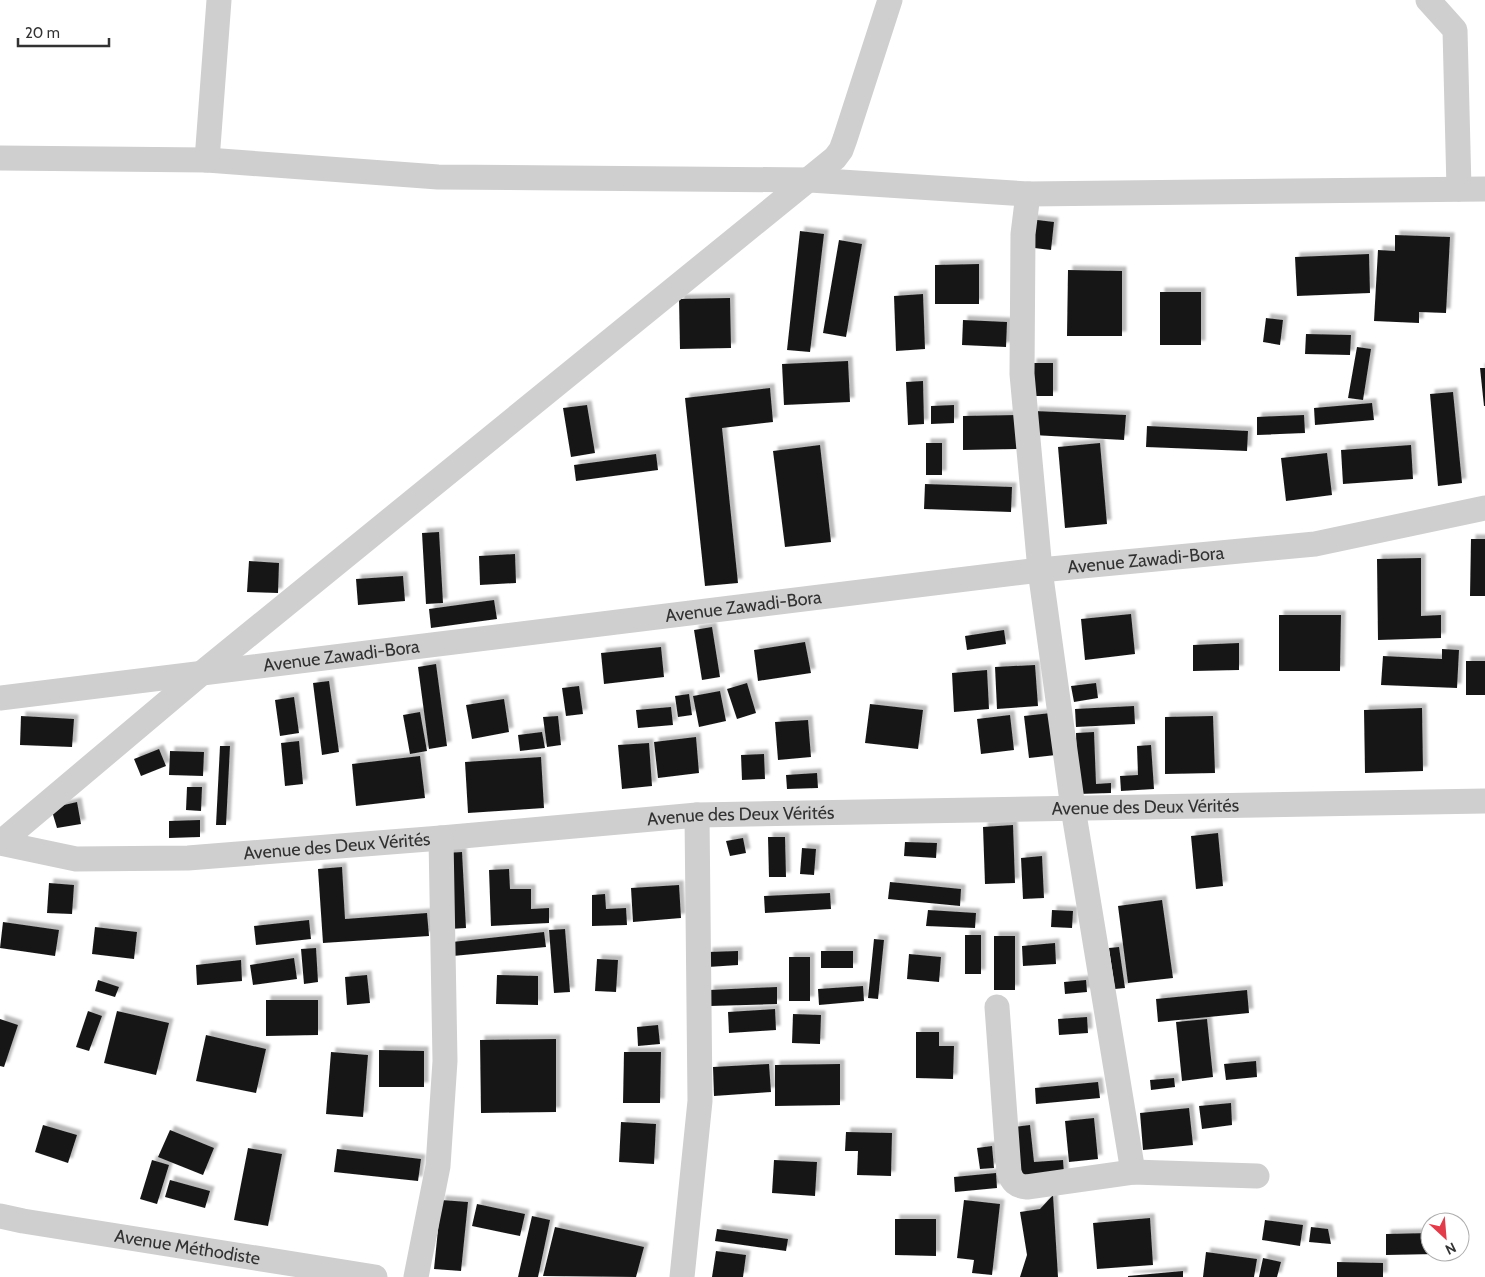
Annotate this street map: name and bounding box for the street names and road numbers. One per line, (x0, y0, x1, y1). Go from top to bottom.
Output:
street label: Avenue Zawadi-Bora (1066, 542, 1225, 578)
street label: Avenue Zawadi-Bora (664, 586, 823, 627)
street label: Avenue Zawadi-Bora (262, 635, 421, 676)
street label: Avenue des Deux Vérités (1052, 794, 1239, 820)
street label: Avenue des Deux Vérités (646, 802, 834, 830)
street label: Avenue des Deux Vérités (243, 828, 431, 865)
street label: Avenue Méthodiste (113, 1225, 262, 1270)

